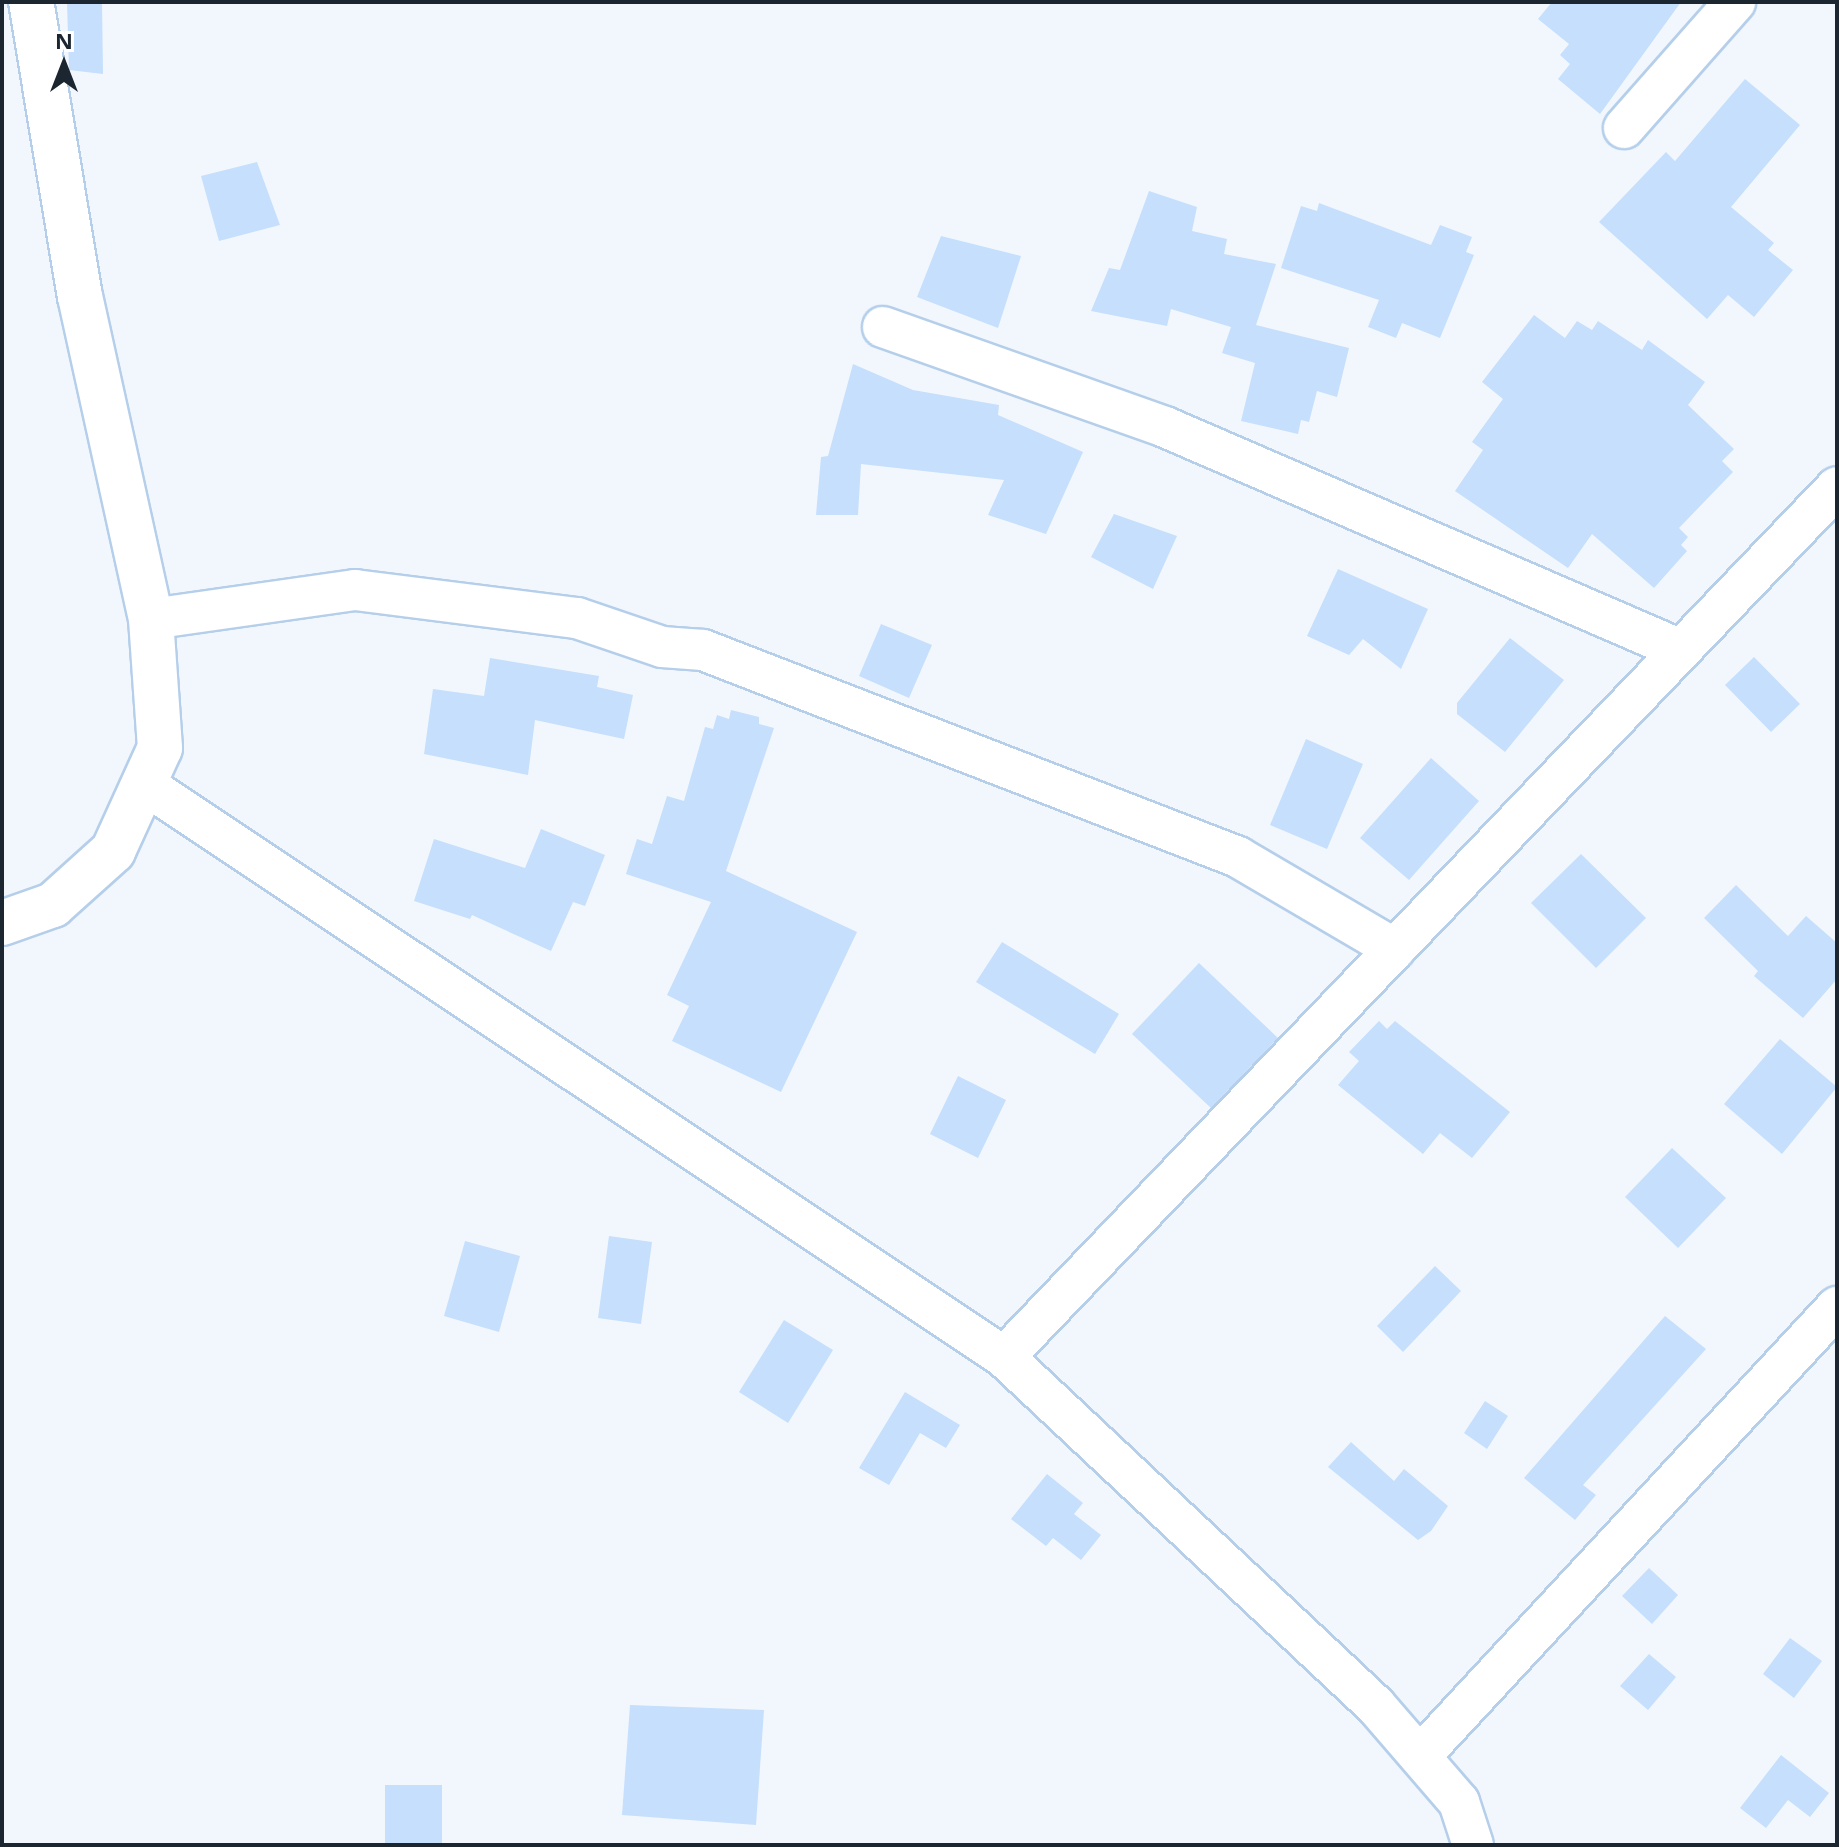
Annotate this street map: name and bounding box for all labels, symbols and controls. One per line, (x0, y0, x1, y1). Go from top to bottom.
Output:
north arrow (24, 24, 104, 104)
text: N (55, 25, 73, 55)

